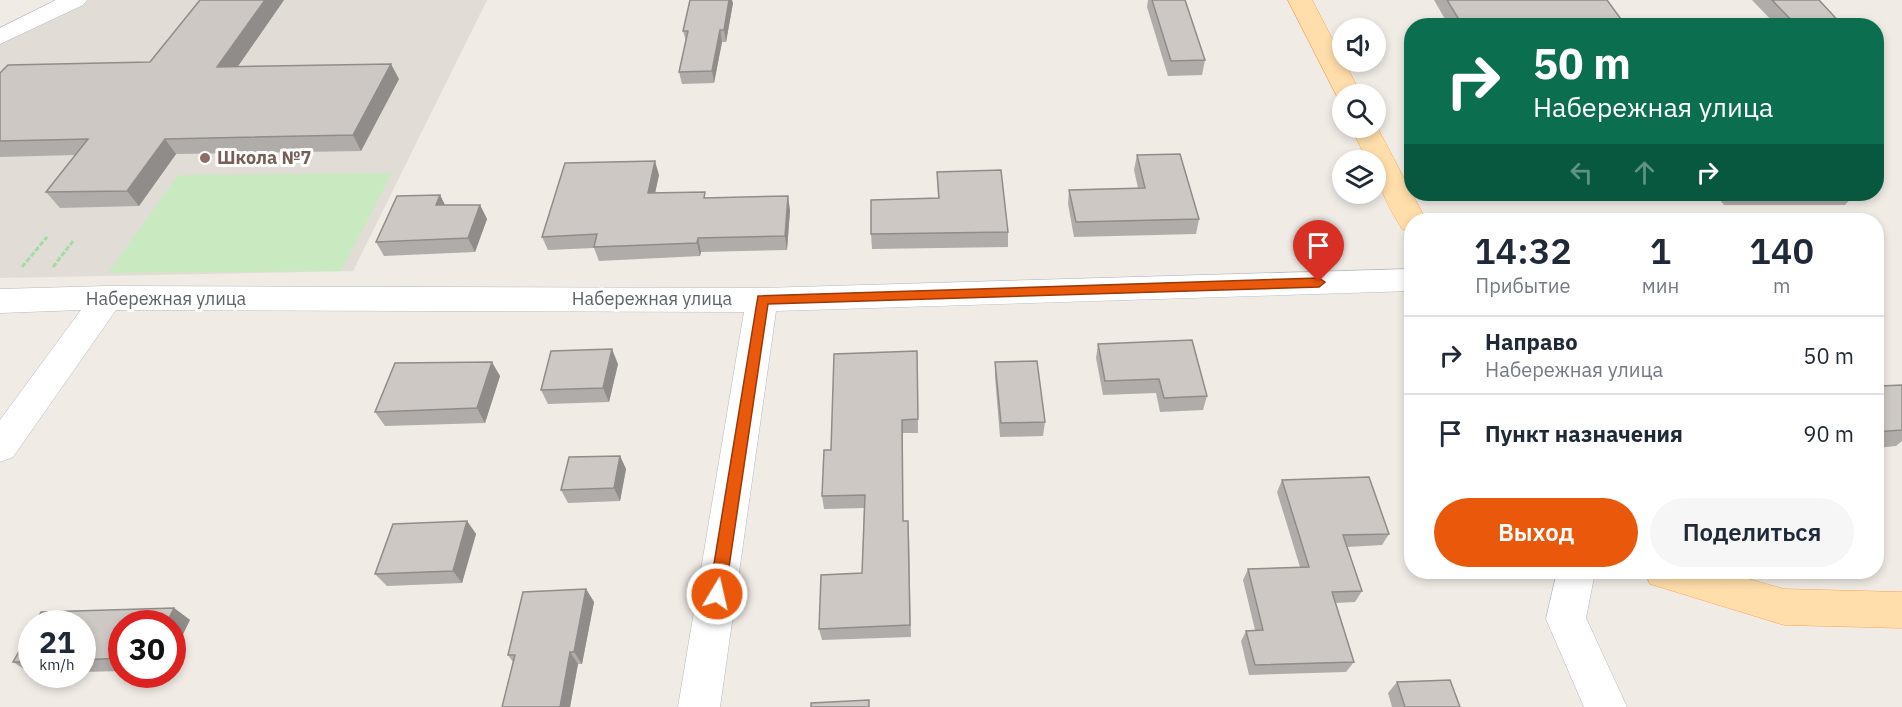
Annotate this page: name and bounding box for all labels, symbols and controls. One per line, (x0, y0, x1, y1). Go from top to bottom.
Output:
map controls (1332, 18, 1386, 204)
button: sound (1332, 18, 1386, 72)
text: 50 m (1533, 36, 1631, 91)
icon: right (1434, 42, 1512, 120)
button: search (1332, 84, 1386, 138)
text: Набережная улица (1533, 89, 1773, 124)
place label: Школа №7 (217, 146, 311, 169)
button: layers (1332, 150, 1386, 204)
marker: Школа №7 (198, 151, 212, 165)
icon: left (1565, 156, 1598, 189)
icon: ahead (1628, 156, 1661, 189)
icon: right (1691, 156, 1724, 189)
pin (1293, 220, 1344, 282)
text: 14:32 (1474, 227, 1572, 274)
text: 1 (1650, 227, 1671, 274)
text: 140 (1749, 227, 1814, 274)
icon: arrive (1302, 229, 1335, 262)
text: Прибытие (1475, 272, 1570, 299)
text: мин (1642, 272, 1679, 299)
text: m (1773, 272, 1790, 299)
street label: Набережная улица (86, 287, 247, 310)
street label: Набережная улица (572, 287, 733, 310)
text: Направо (1485, 327, 1578, 356)
icon: right (1434, 339, 1467, 372)
text: 50 m (1803, 341, 1854, 370)
text: Набережная улица (1485, 356, 1663, 383)
icon: arrive (1434, 417, 1467, 450)
text: Пункт назначения (1485, 419, 1683, 448)
text: 90 m (1803, 419, 1854, 448)
button: Выход (1434, 498, 1638, 567)
button: Поделиться (1650, 498, 1854, 567)
position arrow (685, 562, 749, 626)
speed limit sign: 30 (108, 610, 186, 688)
text: 21 (39, 622, 75, 661)
text: km/h (39, 655, 75, 674)

